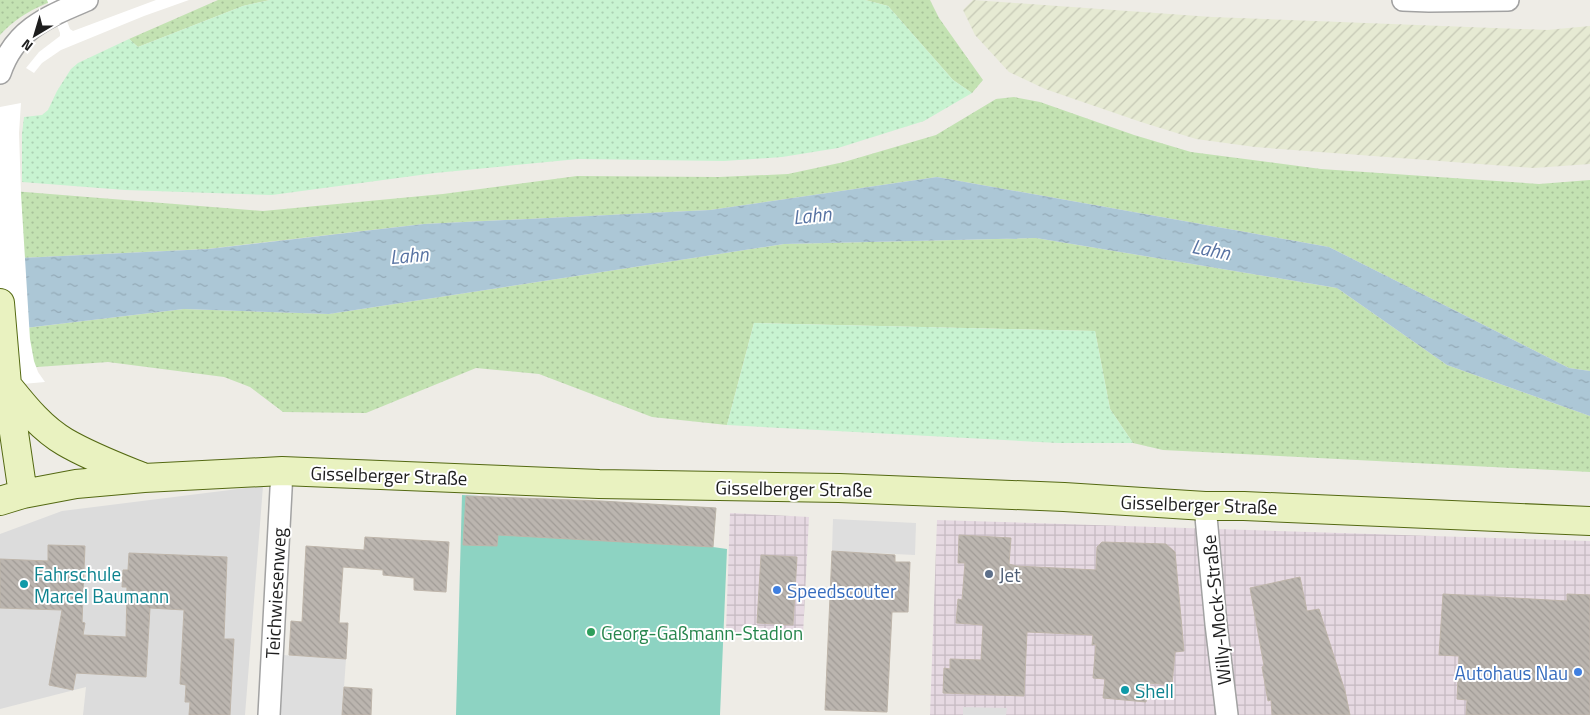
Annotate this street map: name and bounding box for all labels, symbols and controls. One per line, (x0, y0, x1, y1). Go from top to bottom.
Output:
north arrow (10, 10, 60, 60)
text: N (16, 34, 37, 57)
water label: Lahn (791, 197, 834, 232)
water label: Lahn (1189, 230, 1234, 268)
water label: Lahn (389, 238, 431, 272)
street label: Gisselberger Straße (310, 458, 468, 492)
street label: Gisselberger Straße (715, 472, 873, 504)
street label: Gisselberger Straße (1120, 487, 1278, 521)
street label: Teichwiesenweg (257, 527, 293, 659)
street label: Willy-Mock-Straße (1194, 533, 1238, 687)
place label: Fahrschule Marcel Baumann (34, 559, 169, 610)
place label: Jet (999, 560, 1021, 589)
marker: Jet (983, 568, 995, 580)
place label: Speedscouter (787, 576, 897, 605)
marker: Fahrschule Marcel Baumann (18, 578, 30, 590)
marker: Speedscouter (771, 584, 783, 596)
place label: Georg-Gaßmann-Stadion (601, 618, 803, 647)
marker: Georg-Gaßmann-Stadion (585, 626, 597, 638)
place label: Autohaus Nau (1455, 658, 1568, 687)
marker: Autohaus Nau (1572, 666, 1584, 678)
place label: Shell (1135, 676, 1174, 705)
marker: Shell (1119, 684, 1131, 696)

